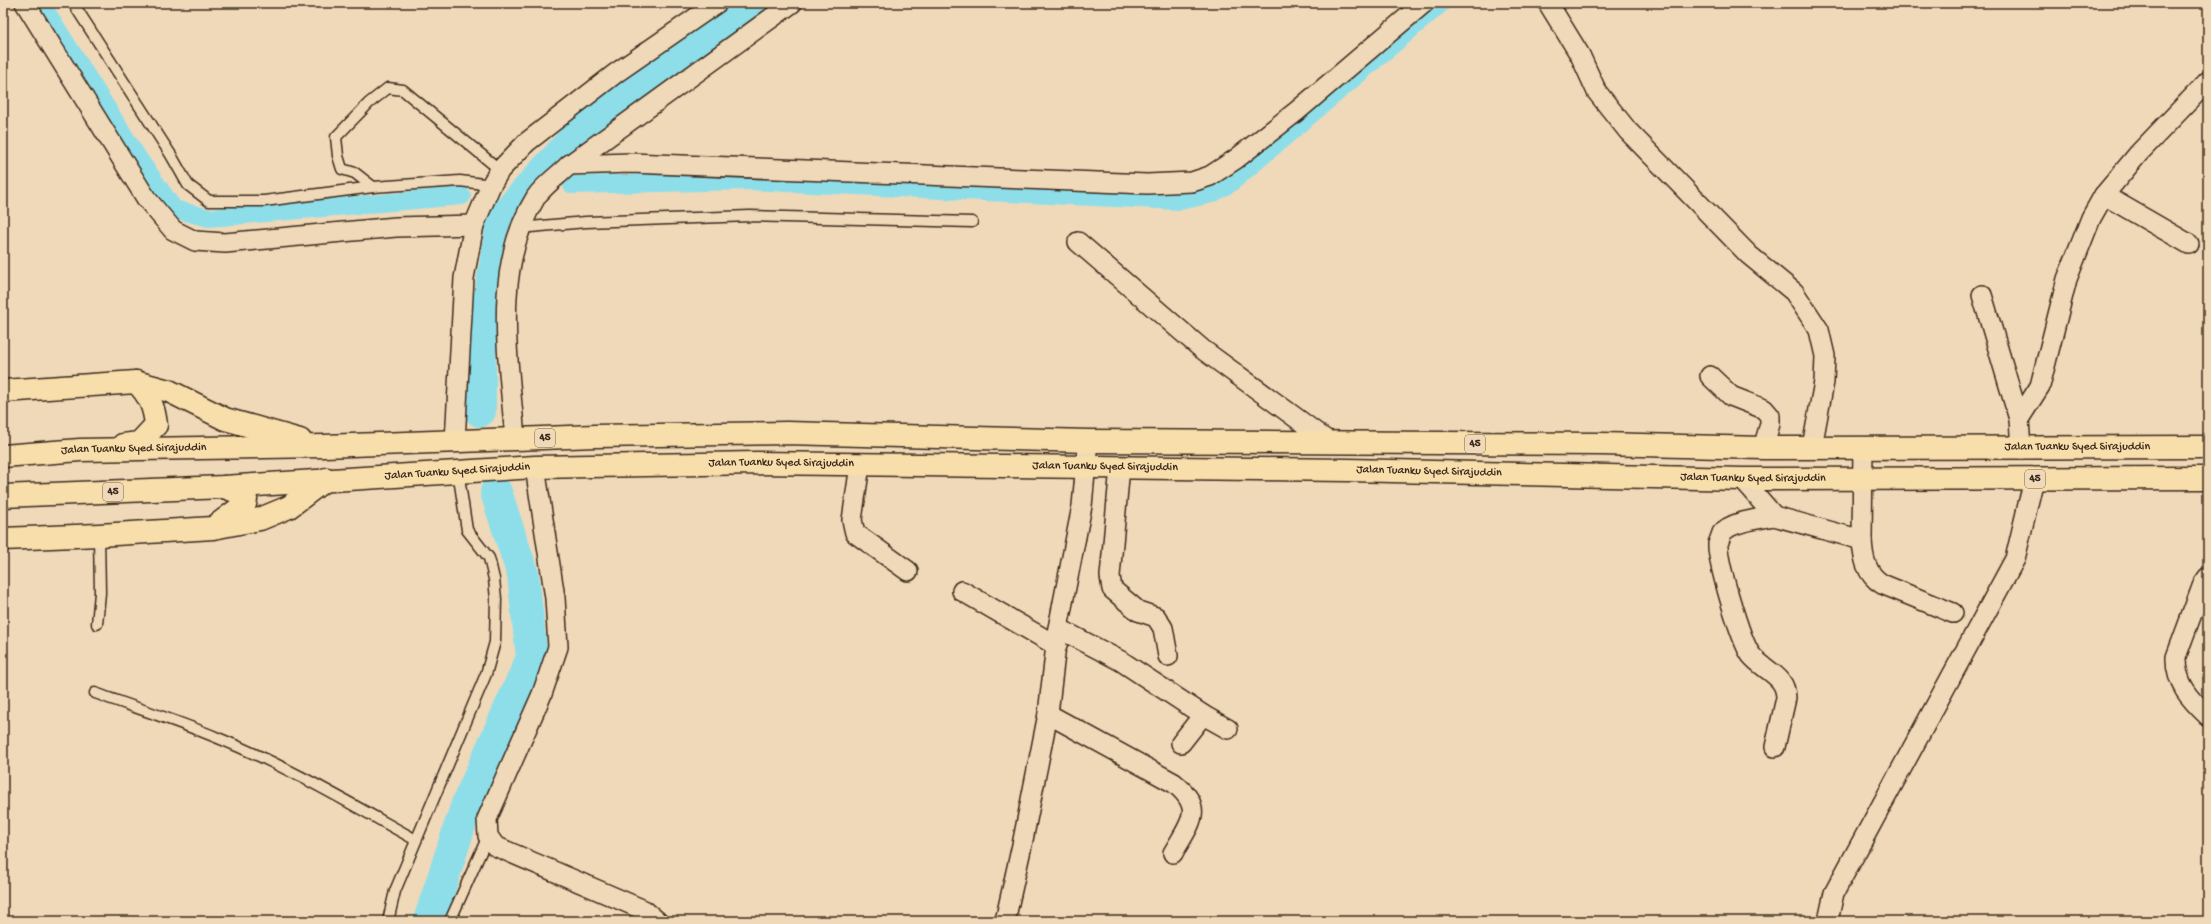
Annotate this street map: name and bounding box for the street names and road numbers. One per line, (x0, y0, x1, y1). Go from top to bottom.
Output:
road number: 45 (535, 429, 555, 447)
road number: 45 (1465, 435, 1485, 453)
street label: Jalan Tuanku Syed Sirajuddin (2005, 440, 2150, 454)
street label: Jalan Tuanku Syed Sirajuddin (60, 441, 207, 458)
street label: Jalan Tuanku Syed Sirajuddin (708, 456, 854, 471)
street label: Jalan Tuanku Syed Sirajuddin (1032, 459, 1178, 475)
street label: Jalan Tuanku Syed Sirajuddin (384, 460, 531, 484)
street label: Jalan Tuanku Syed Sirajuddin (1356, 463, 1502, 481)
road number: 45 (2025, 470, 2045, 488)
street label: Jalan Tuanku Syed Sirajuddin (1680, 471, 1826, 486)
road number: 45 (103, 483, 123, 501)

